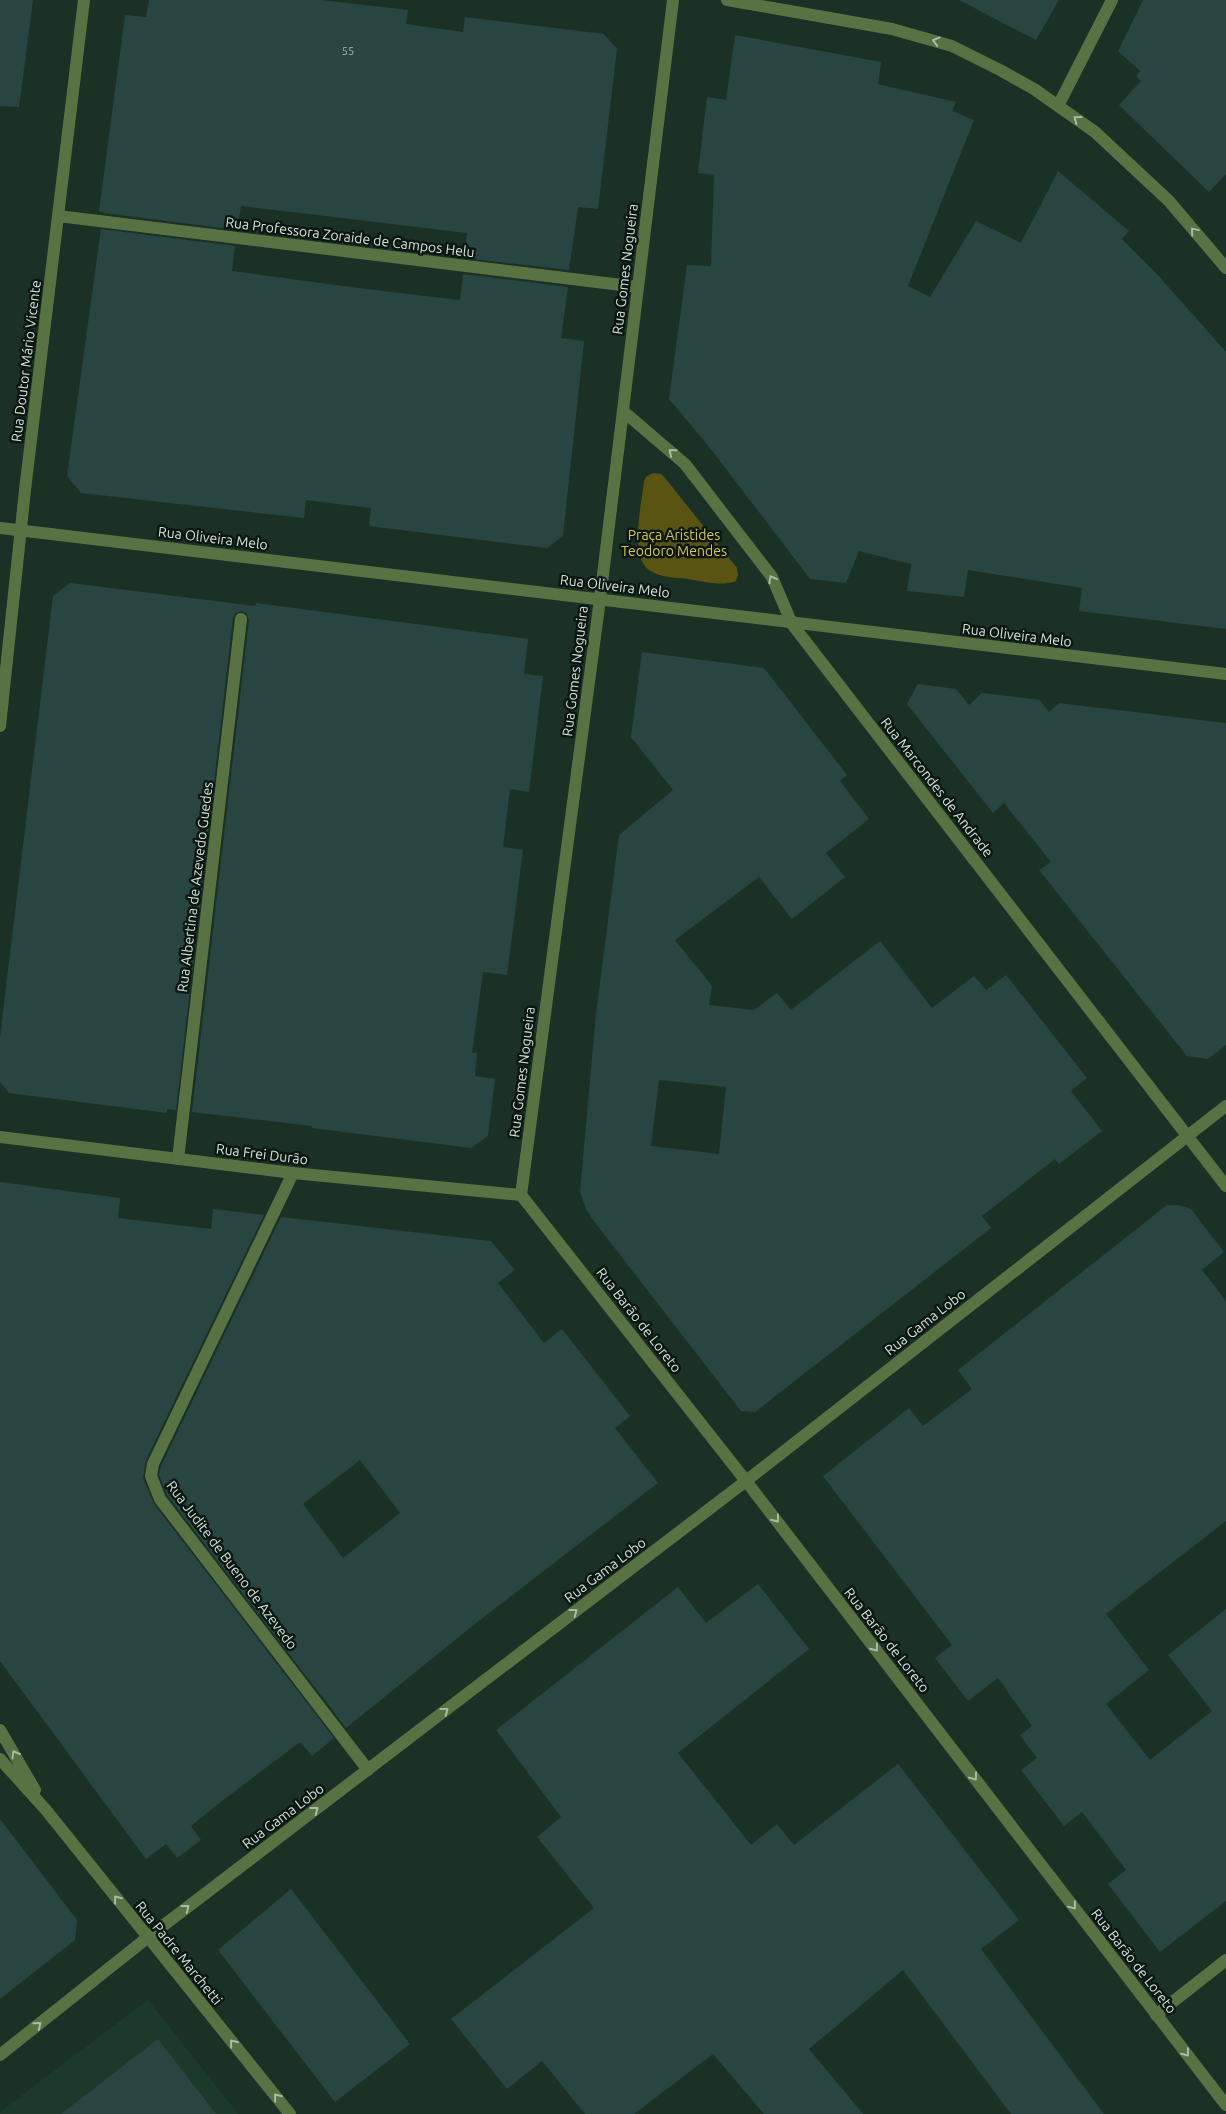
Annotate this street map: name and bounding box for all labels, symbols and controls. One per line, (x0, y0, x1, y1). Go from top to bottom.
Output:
one-way arrow (932, 37, 940, 47)
house number: 55 (342, 45, 354, 57)
one-way arrow (1073, 116, 1083, 125)
street label: Rua Gomes Nogueira (609, 203, 641, 335)
street label: Rua Professora Zoraide de Campos Helu (225, 214, 475, 260)
one-way arrow (1191, 228, 1200, 237)
street label: Rua Doutor Mário Vicente (8, 279, 44, 443)
one-way arrow (668, 449, 677, 458)
street label: Rua Oliveira Melo (157, 523, 269, 553)
park label: Praça Aristides Teodoro Mendes (621, 527, 727, 559)
street label: Rua Oliveira Melo (559, 571, 671, 601)
one-way arrow (768, 576, 778, 585)
street label: Rua Gomes Nogueira (559, 605, 591, 737)
street label: Rua Oliveira Melo (961, 620, 1073, 650)
street label: Rua Marcondes de Andrade (878, 714, 996, 860)
street label: Rua Albertina de Azevedo Guedes (174, 781, 216, 993)
street label: Rua Gomes Nogueira (506, 1006, 538, 1138)
street label: Rua Frei Durão (215, 1140, 309, 1168)
street label: Rua Barão de Loreto (593, 1265, 685, 1375)
street label: Rua Gama Lobo (882, 1286, 968, 1358)
street label: Rua Judite de Bueno de Azevedo (163, 1478, 301, 1652)
one-way arrow (770, 1513, 779, 1523)
street label: Rua Gama Lobo (561, 1534, 649, 1606)
street label: Rua Barão de Loreto (841, 1585, 933, 1695)
one-way arrow (568, 1610, 577, 1618)
one-way arrow (869, 1642, 878, 1652)
one-way arrow (439, 1708, 449, 1717)
one-way arrow (11, 1750, 21, 1759)
one-way arrow (968, 1771, 977, 1781)
street label: Rua Gama Lobo (239, 1780, 327, 1852)
one-way arrow (309, 1807, 318, 1815)
one-way arrow (114, 1896, 123, 1905)
street label: Rua Padre Marchetti (132, 1898, 226, 2008)
one-way arrow (1067, 1900, 1076, 1910)
one-way arrow (180, 1905, 190, 1914)
street label: Rua Barão de Loreto (1088, 1906, 1180, 2016)
one-way arrow (32, 2022, 41, 2030)
one-way arrow (230, 2040, 238, 2049)
one-way arrow (1180, 2047, 1189, 2057)
one-way arrow (273, 2094, 282, 2103)

